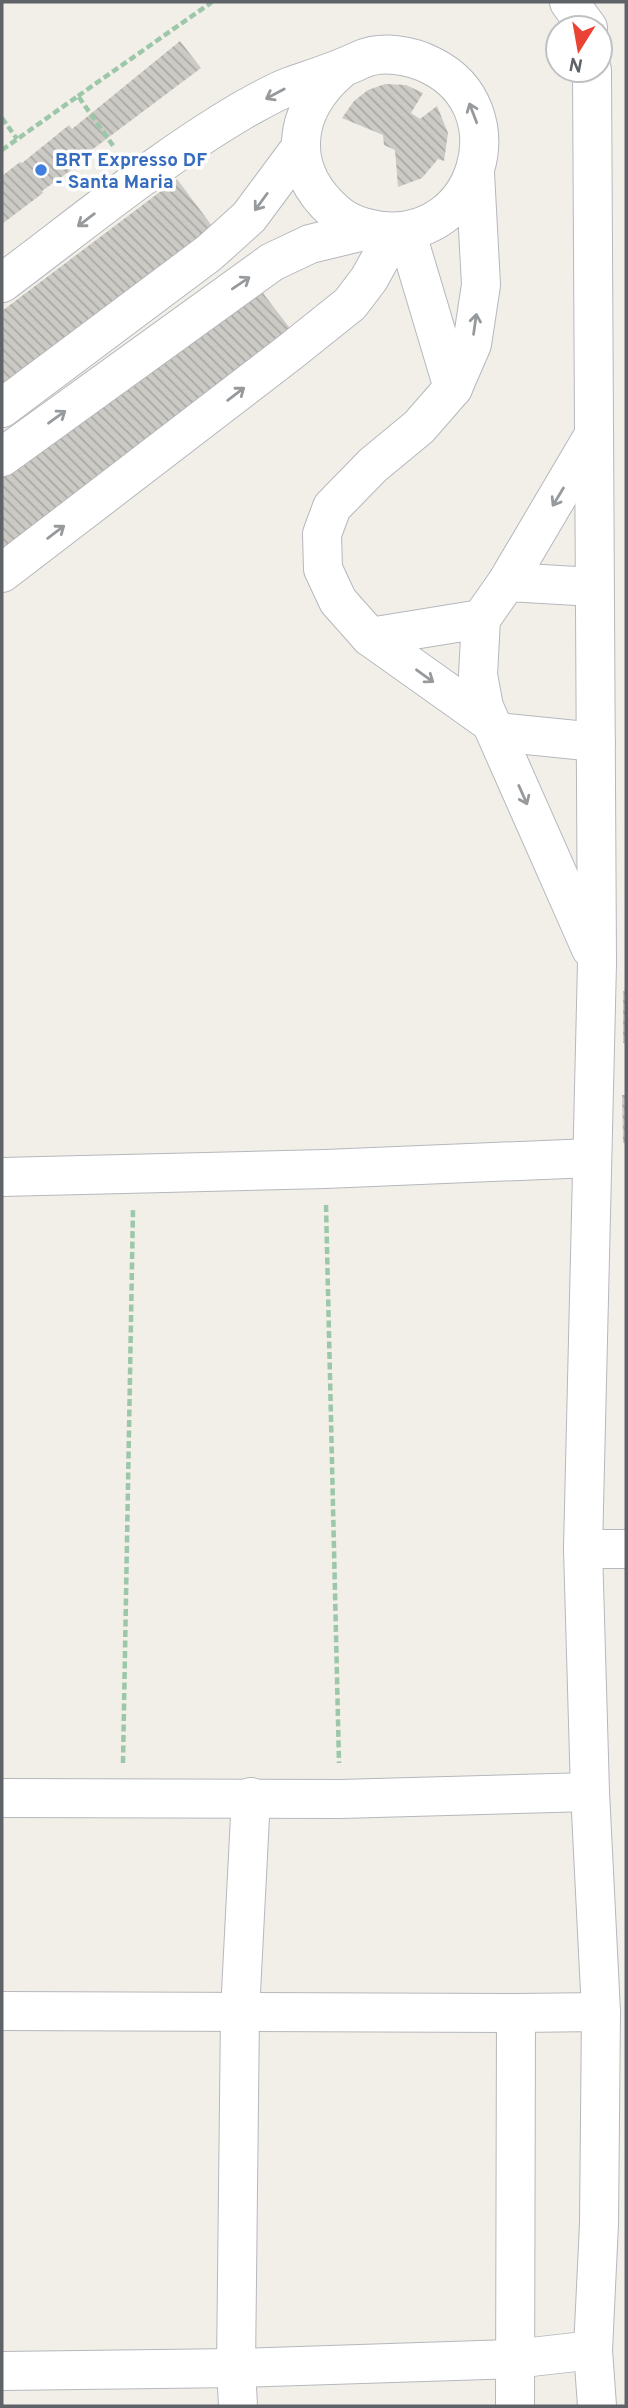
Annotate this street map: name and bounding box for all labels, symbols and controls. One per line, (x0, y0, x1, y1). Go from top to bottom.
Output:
north arrow (544, 14, 614, 84)
text: N (567, 51, 585, 77)
one-way arrow (265, 87, 286, 101)
one-way arrow (466, 103, 478, 125)
place label: BRT Expresso DF - Santa Maria (55, 149, 207, 195)
marker: BRT Expresso DF - Santa Maria (33, 162, 49, 178)
one-way arrow (253, 192, 268, 211)
one-way arrow (77, 212, 96, 227)
one-way arrow (231, 276, 250, 290)
one-way arrow (469, 313, 482, 336)
one-way arrow (227, 386, 245, 401)
one-way arrow (47, 409, 66, 424)
one-way arrow (550, 486, 564, 506)
one-way arrow (46, 525, 65, 539)
one-way arrow (415, 669, 434, 683)
one-way arrow (517, 783, 530, 805)

